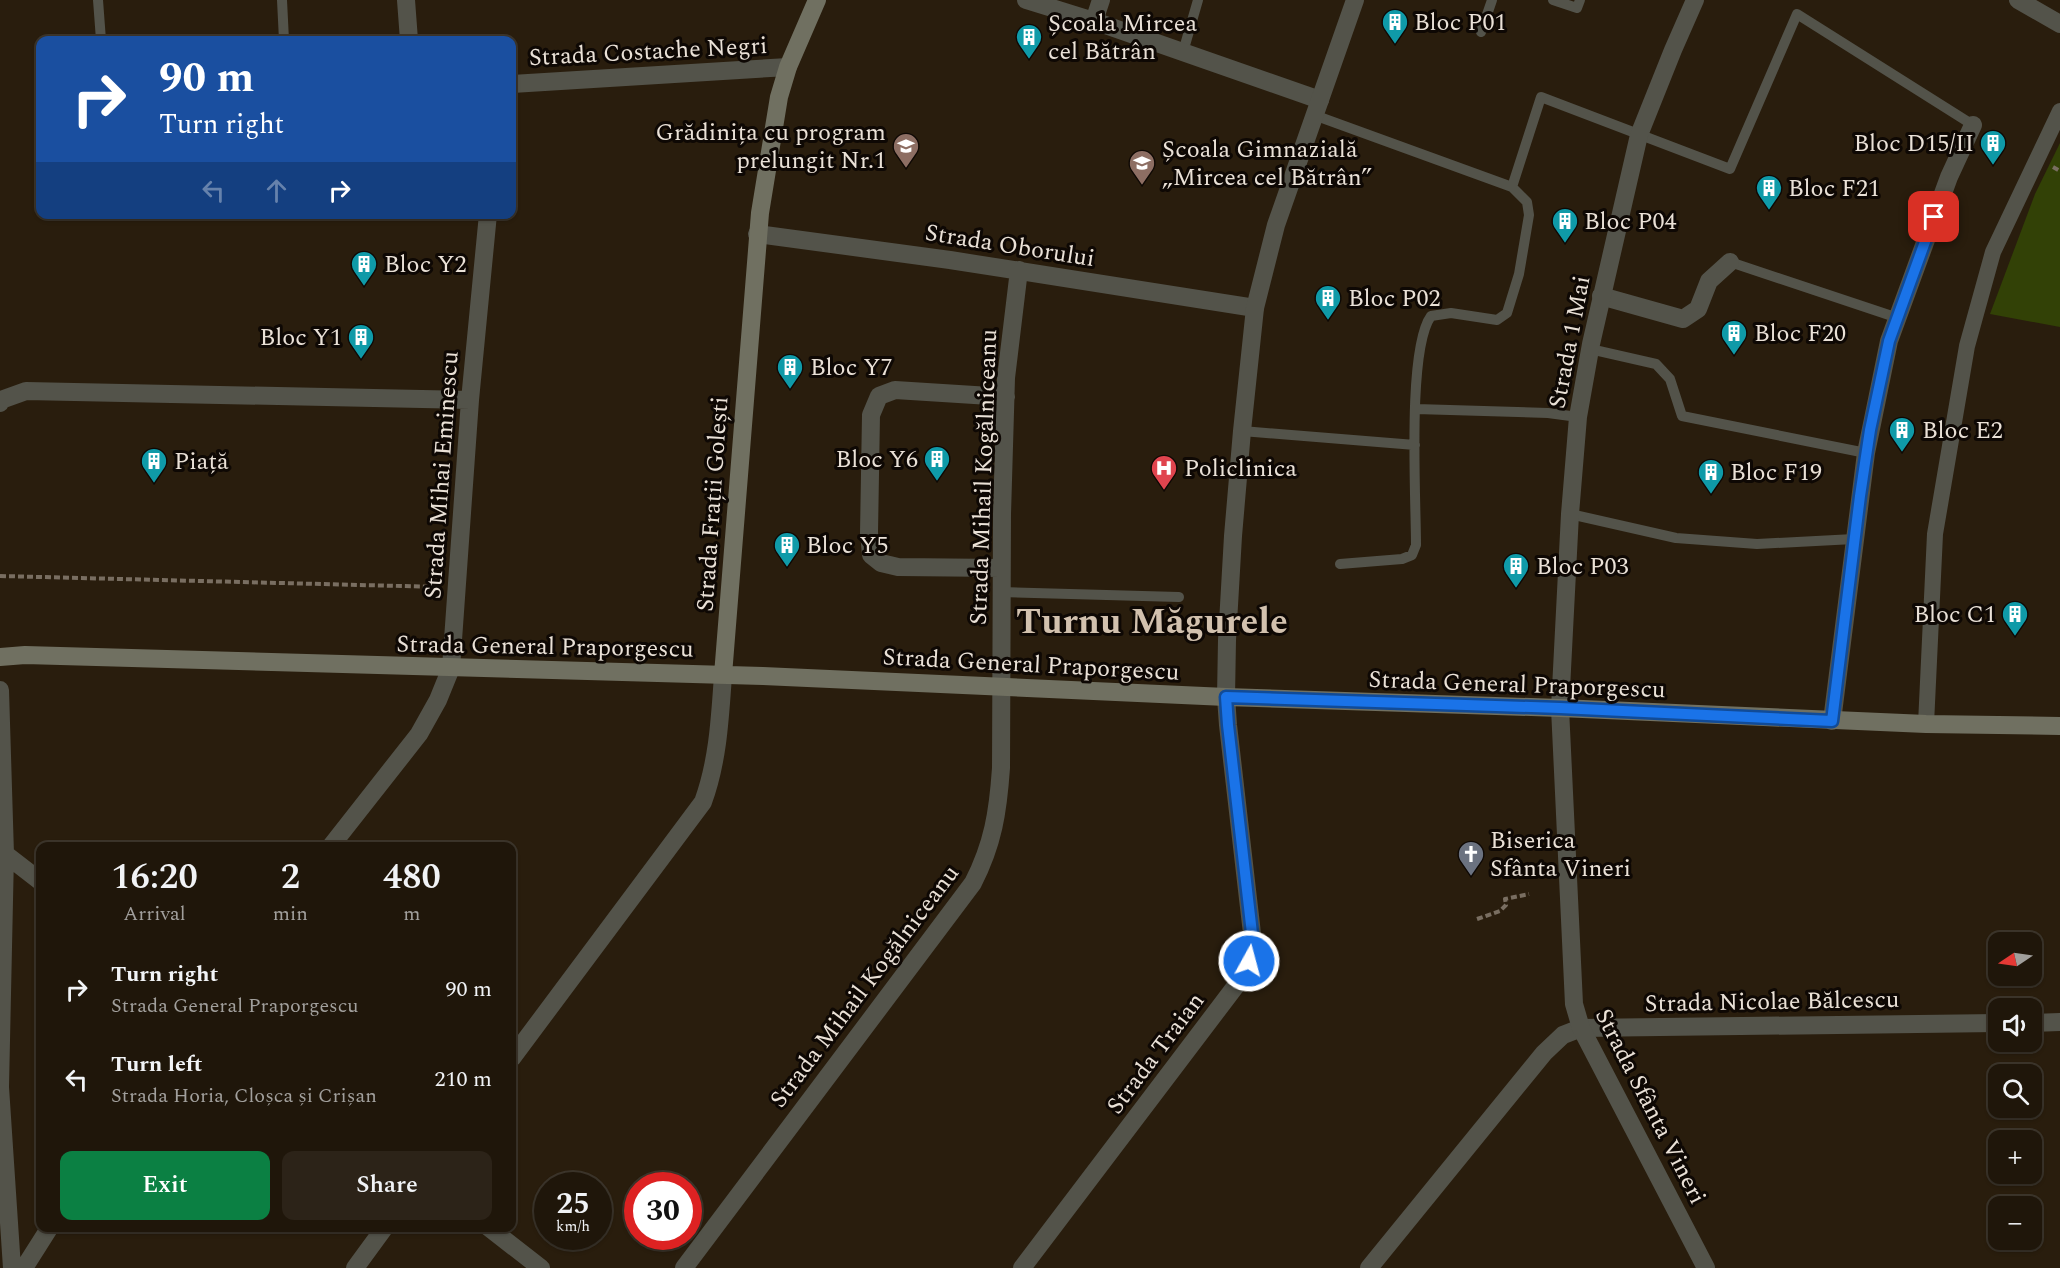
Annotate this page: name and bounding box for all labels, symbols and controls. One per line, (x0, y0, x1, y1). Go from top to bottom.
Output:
place label: Bloc P01 (1414, 5, 1507, 41)
place label: Școala Mircea cel Bătrân (1048, 6, 1197, 70)
building icon: Bloc P01 (1380, 7, 1410, 45)
building icon: Școala Mircea cel Bătrân (1014, 22, 1044, 60)
street label: Strada Costache Negri (528, 28, 768, 76)
text: 90 m (159, 47, 254, 110)
icon: right (60, 60, 138, 138)
text: Turn right (159, 104, 284, 146)
place label: Grădinița cu program prelungit Nr.1 (655, 115, 886, 179)
place label: Bloc D15/II (1853, 126, 1974, 162)
building icon: Bloc D15/II (1978, 128, 2008, 166)
school or university icon: Grădinița cu program prelungit Nr.1 (891, 131, 921, 169)
place label: Școala Gimnazială „Mircea cel Bătrân” (1162, 132, 1372, 196)
school or university icon: Școala Gimnazială „Mircea cel Bătrân” (1127, 148, 1157, 186)
place label: Bloc F21 (1788, 171, 1880, 207)
building icon: Bloc F21 (1754, 173, 1784, 211)
icon: left (197, 174, 230, 207)
icon: ahead (260, 174, 293, 207)
icon: right (323, 174, 356, 207)
pin (1908, 191, 1959, 242)
icon: arrive (1917, 200, 1950, 233)
place label: Bloc P04 (1584, 204, 1677, 240)
building icon: Bloc P04 (1550, 206, 1580, 244)
street label: Strada Oborului (922, 215, 1097, 277)
place label: Bloc Y2 (384, 247, 466, 283)
building icon: Bloc Y2 (349, 249, 379, 287)
street label: Strada 1 Mai (1539, 273, 1600, 412)
place label: Bloc P02 (1348, 281, 1441, 317)
building icon: Bloc P02 (1313, 283, 1343, 321)
place label: Bloc F20 (1754, 316, 1846, 352)
building icon: Bloc F20 (1719, 318, 1749, 356)
place label: Bloc Y1 (260, 320, 342, 356)
building icon: Bloc Y1 (346, 322, 376, 360)
street label: Strada Mihail Kogălniceanu (961, 328, 1007, 626)
street label: Strada Mihai Eminescu (415, 350, 469, 600)
place label: Bloc Y7 (810, 350, 892, 386)
building icon: Bloc Y7 (775, 352, 805, 390)
street label: Strada Frații Golești (688, 395, 738, 613)
place label: Bloc E2 (1922, 413, 2003, 449)
building icon: Bloc E2 (1887, 415, 1917, 453)
place label: Bloc Y6 (836, 442, 918, 478)
place label: Piață (174, 444, 229, 480)
building icon: Bloc Y6 (922, 444, 952, 482)
building icon: Piață (139, 446, 169, 484)
place label: Policlinica (1184, 451, 1297, 487)
hospital icon: Policlinica (1149, 453, 1179, 491)
place label: Bloc F19 (1730, 455, 1822, 491)
building icon: Bloc F19 (1696, 457, 1726, 495)
place label: Bloc Y5 (806, 528, 888, 564)
building icon: Bloc Y5 (772, 530, 802, 568)
place label: Bloc P03 (1536, 549, 1629, 585)
building icon: Bloc P03 (1501, 551, 1531, 589)
district label: Turnu Măgurele (1016, 595, 1288, 650)
place label: Bloc C1 (1913, 597, 1996, 633)
building icon: Bloc C1 (2000, 599, 2030, 637)
street label: Strada General Praporgescu (396, 626, 694, 668)
street label: Strada General Praporgescu (882, 639, 1180, 691)
street label: Strada General Praporgescu (1368, 662, 1666, 708)
place label: Biserica Sfânta Vineri (1490, 823, 1631, 887)
church icon: Biserica Sfânta Vineri (1456, 839, 1486, 877)
text: 16:20 (111, 850, 198, 905)
text: 2 (281, 850, 300, 905)
text: 480 (383, 850, 441, 905)
street label: Strada Mihail Kogălniceanu (761, 858, 968, 1116)
text: Arrival (123, 899, 186, 929)
text: min (273, 899, 308, 929)
text: m (403, 899, 421, 929)
position arrow (1217, 929, 1281, 993)
north arrow (1988, 932, 2042, 986)
map controls (1988, 932, 2042, 1250)
text: Turn right (111, 958, 218, 991)
icon: right (60, 973, 93, 1006)
text: 90 m (446, 973, 492, 1006)
street label: Strada Nicolae Bălcescu (1644, 982, 1900, 1022)
street label: Strada Traian (1098, 985, 1214, 1122)
text: Strada General Praporgescu (111, 991, 359, 1021)
button: sound (1988, 998, 2042, 1052)
street label: Strada Sfânta Vineri (1585, 1002, 1715, 1211)
text: Turn left (111, 1048, 203, 1081)
icon: left (60, 1063, 93, 1096)
text: 210 m (435, 1063, 492, 1096)
button: search (1988, 1064, 2042, 1118)
text: Strada Horia, Cloșca și Crișan (111, 1081, 377, 1111)
button: + (1988, 1130, 2042, 1184)
button: Exit (60, 1151, 270, 1220)
button: Share (282, 1151, 492, 1220)
speed limit sign: 30 (624, 1172, 702, 1250)
text: 25 (556, 1181, 590, 1227)
button: − (1988, 1196, 2042, 1250)
text: km/h (556, 1215, 590, 1238)

